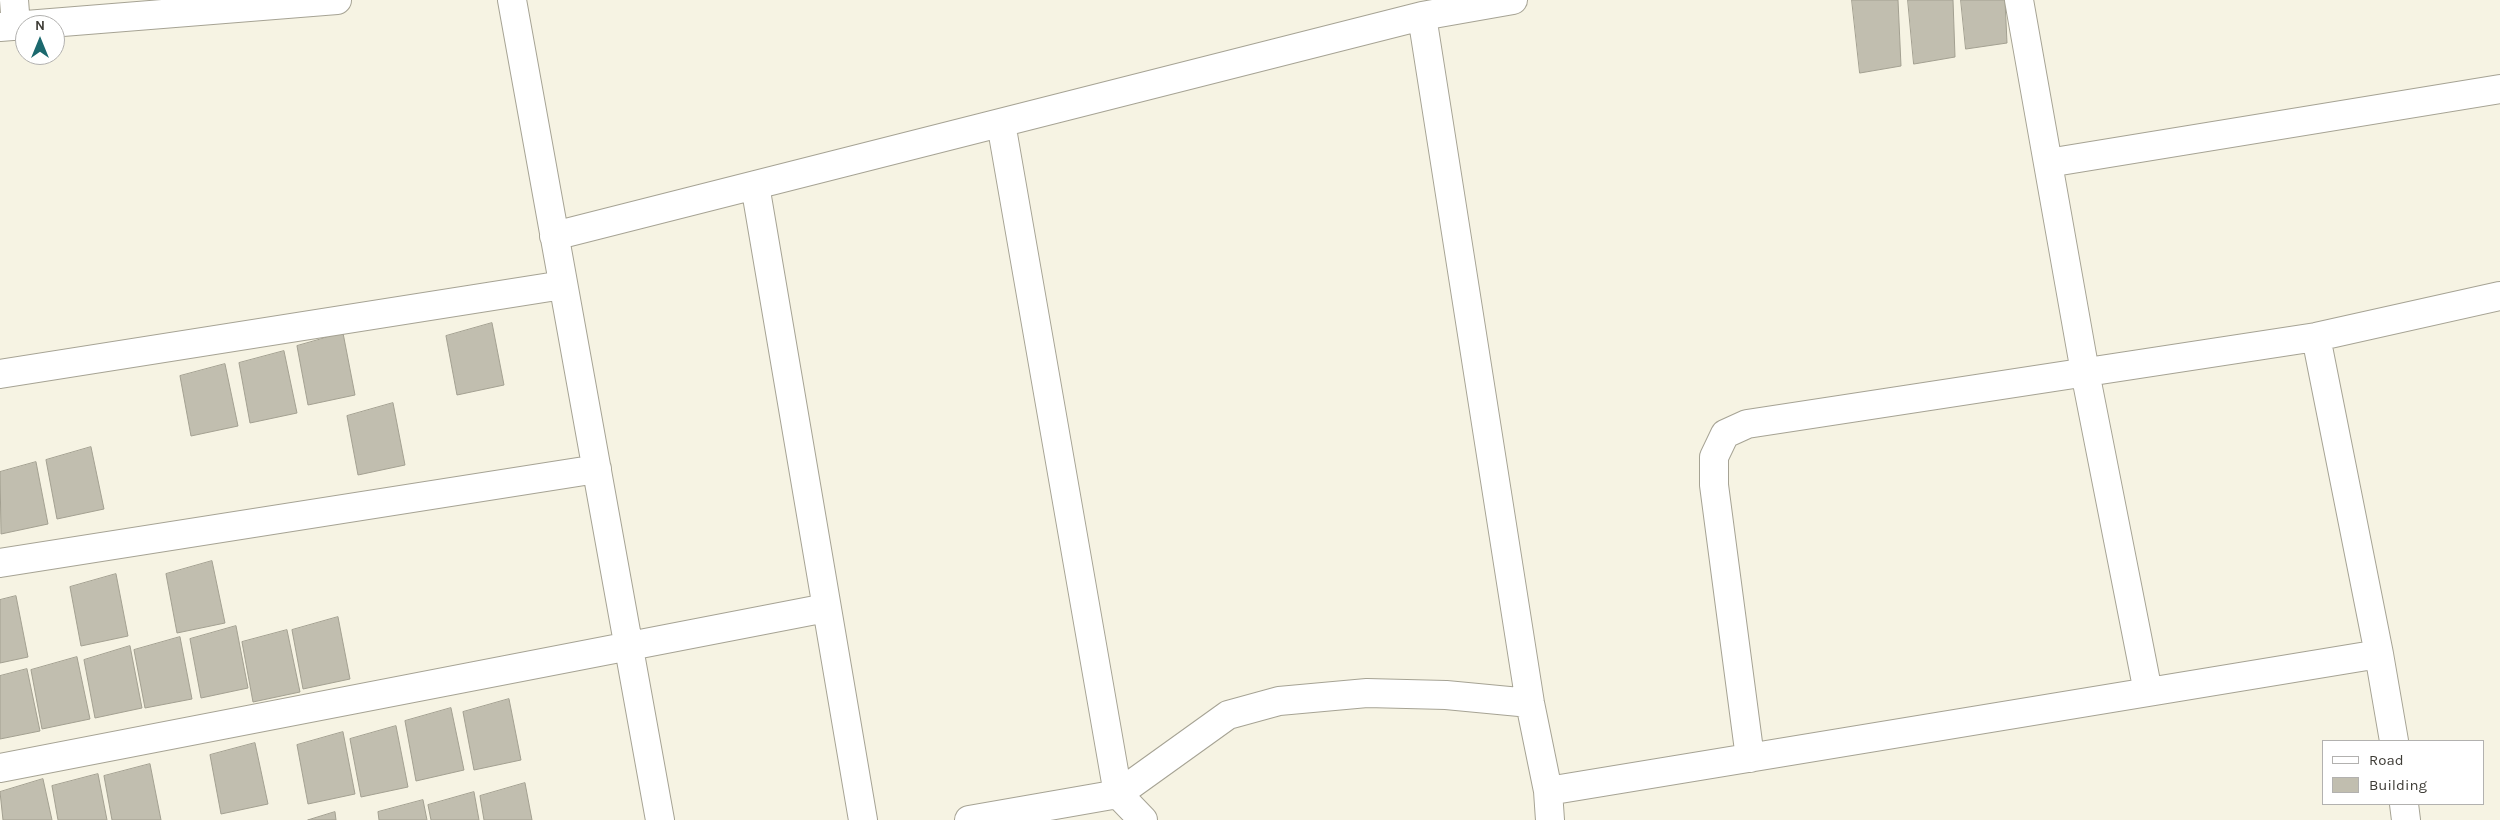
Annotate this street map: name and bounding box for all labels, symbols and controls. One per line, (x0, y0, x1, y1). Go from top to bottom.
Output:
north arrow (15, 15, 65, 65)
text: N (35, 17, 45, 34)
legend (2322, 740, 2485, 805)
text: Road (2369, 751, 2404, 769)
text: Building (2369, 776, 2427, 794)

